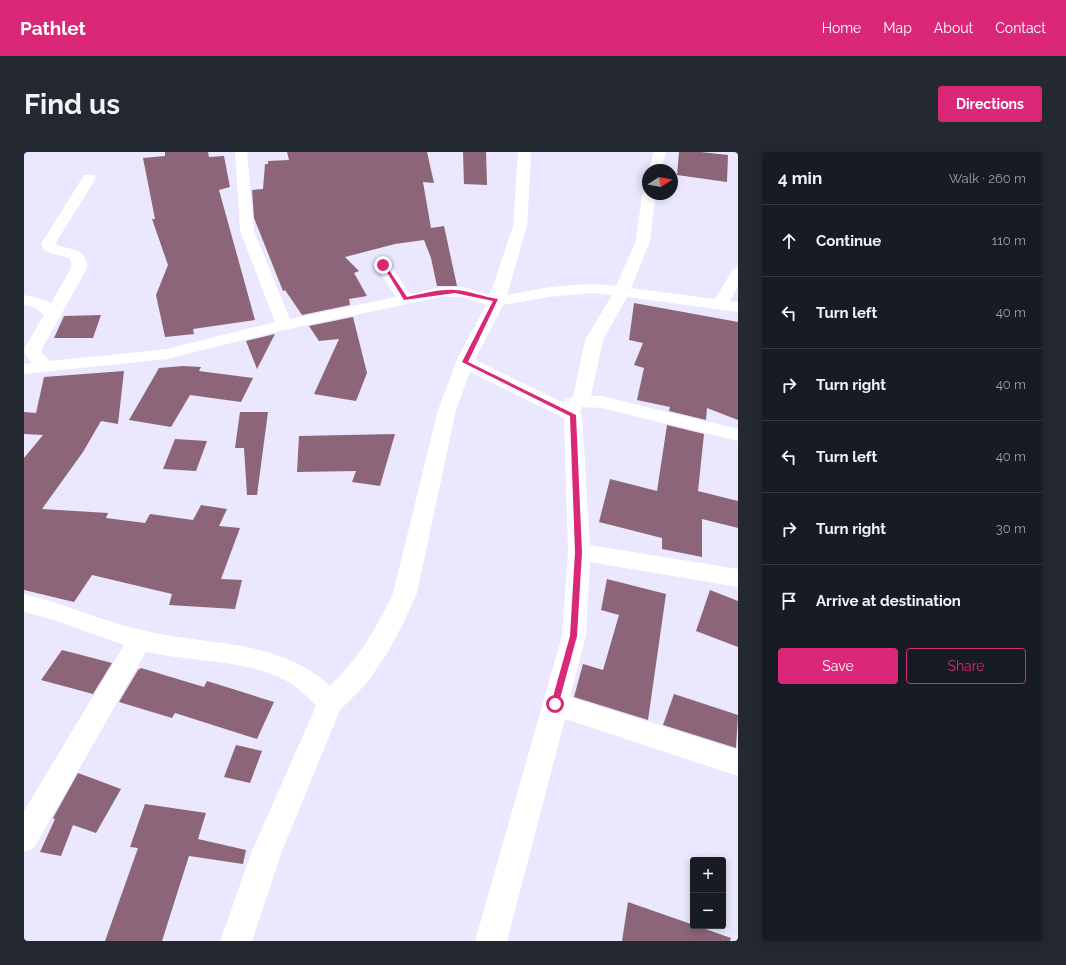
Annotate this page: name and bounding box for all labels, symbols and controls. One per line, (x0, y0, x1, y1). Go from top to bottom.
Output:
text: Pathlet (20, 17, 86, 39)
text: Home (822, 20, 861, 36)
text: Map (883, 20, 912, 36)
text: About (934, 20, 973, 36)
text: Contact (995, 20, 1046, 36)
button: Directions (938, 86, 1042, 122)
text: Find us (24, 88, 120, 121)
north arrow (642, 164, 678, 200)
text: 4 min (778, 168, 822, 188)
text: Walk · 260 m (949, 171, 1026, 186)
icon: ahead (778, 230, 800, 252)
text: Continue (816, 232, 881, 250)
text: 110 m (992, 233, 1026, 248)
route end (374, 256, 392, 274)
icon: left (778, 302, 800, 324)
text: Turn left (816, 304, 877, 322)
text: 40 m (996, 305, 1026, 320)
icon: right (778, 374, 800, 396)
text: Turn right (816, 376, 886, 394)
text: 40 m (996, 377, 1026, 392)
icon: left (778, 446, 800, 468)
text: Turn left (816, 448, 877, 466)
text: 40 m (996, 449, 1026, 464)
icon: right (778, 518, 800, 540)
text: Turn right (816, 520, 886, 538)
text: 30 m (996, 521, 1026, 536)
icon: arrive (778, 590, 800, 612)
text: Arrive at destination (816, 592, 961, 610)
button: Save (778, 648, 898, 684)
button: Share (906, 648, 1026, 684)
route start (546, 695, 564, 713)
map controls (690, 857, 726, 929)
button: + (690, 857, 726, 893)
button: − (690, 893, 726, 929)

